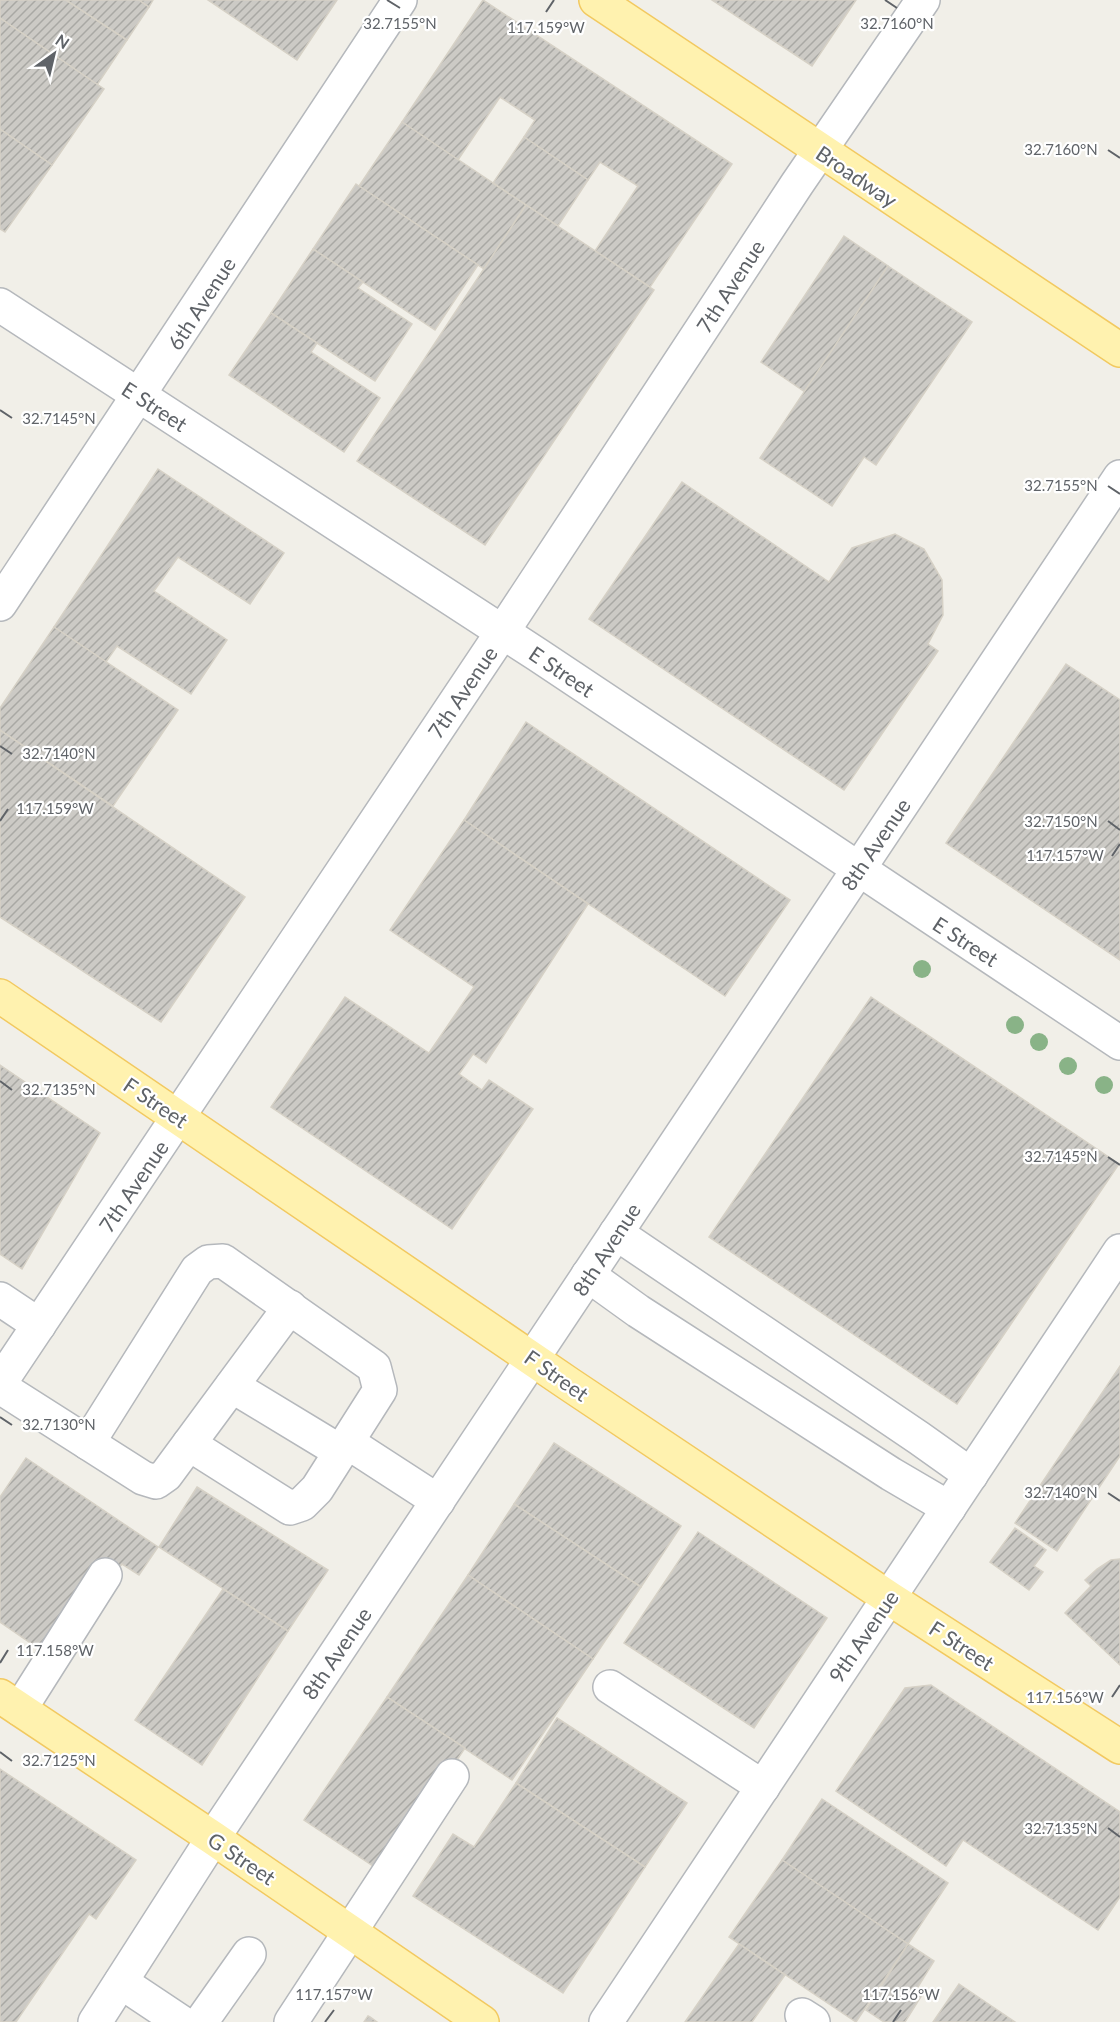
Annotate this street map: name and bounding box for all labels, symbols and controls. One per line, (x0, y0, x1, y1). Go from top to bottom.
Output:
text: 32.7155°N (363, 14, 437, 32)
text: 32.7160°N (860, 14, 934, 32)
text: 117.159°W (507, 18, 585, 36)
north arrow (24, 24, 84, 84)
text: N (52, 30, 73, 52)
street label: Broadway (812, 140, 902, 212)
text: 32.7160°N (1024, 140, 1098, 158)
street label: 7th Avenue (691, 235, 769, 337)
street label: 6th Avenue (162, 252, 240, 354)
street label: E Street (118, 376, 193, 437)
text: 32.7145°N (22, 409, 96, 427)
text: 32.7155°N (1024, 476, 1098, 494)
street label: E Street (525, 640, 600, 702)
street label: 7th Avenue (422, 641, 502, 743)
text: 32.7140°N (22, 744, 96, 762)
street label: 8th Avenue (835, 793, 915, 895)
text: 117.159°W (16, 799, 94, 817)
text: 32.7150°N (1024, 812, 1098, 830)
text: 117.157°W (1026, 846, 1104, 864)
street label: E Street (929, 911, 1004, 972)
street label: F Street (119, 1071, 193, 1133)
text: 32.7135°N (22, 1080, 96, 1098)
street label: 7th Avenue (93, 1135, 173, 1237)
text: 32.7145°N (1024, 1147, 1098, 1165)
street label: 8th Avenue (567, 1198, 645, 1300)
street label: F Street (520, 1344, 594, 1406)
text: 32.7130°N (22, 1415, 96, 1433)
text: 32.7140°N (1024, 1483, 1098, 1501)
street label: 9th Avenue (823, 1585, 903, 1687)
street label: 8th Avenue (296, 1602, 376, 1704)
street label: F Street (925, 1615, 999, 1675)
text: 117.158°W (16, 1641, 94, 1659)
text: 117.156°W (1026, 1688, 1104, 1706)
text: 32.7125°N (22, 1751, 96, 1769)
text: 32.7135°N (1024, 1819, 1098, 1837)
street label: G Street (204, 1826, 281, 1890)
text: 117.157°W (295, 1985, 373, 2003)
text: 117.156°W (862, 1985, 940, 2003)

